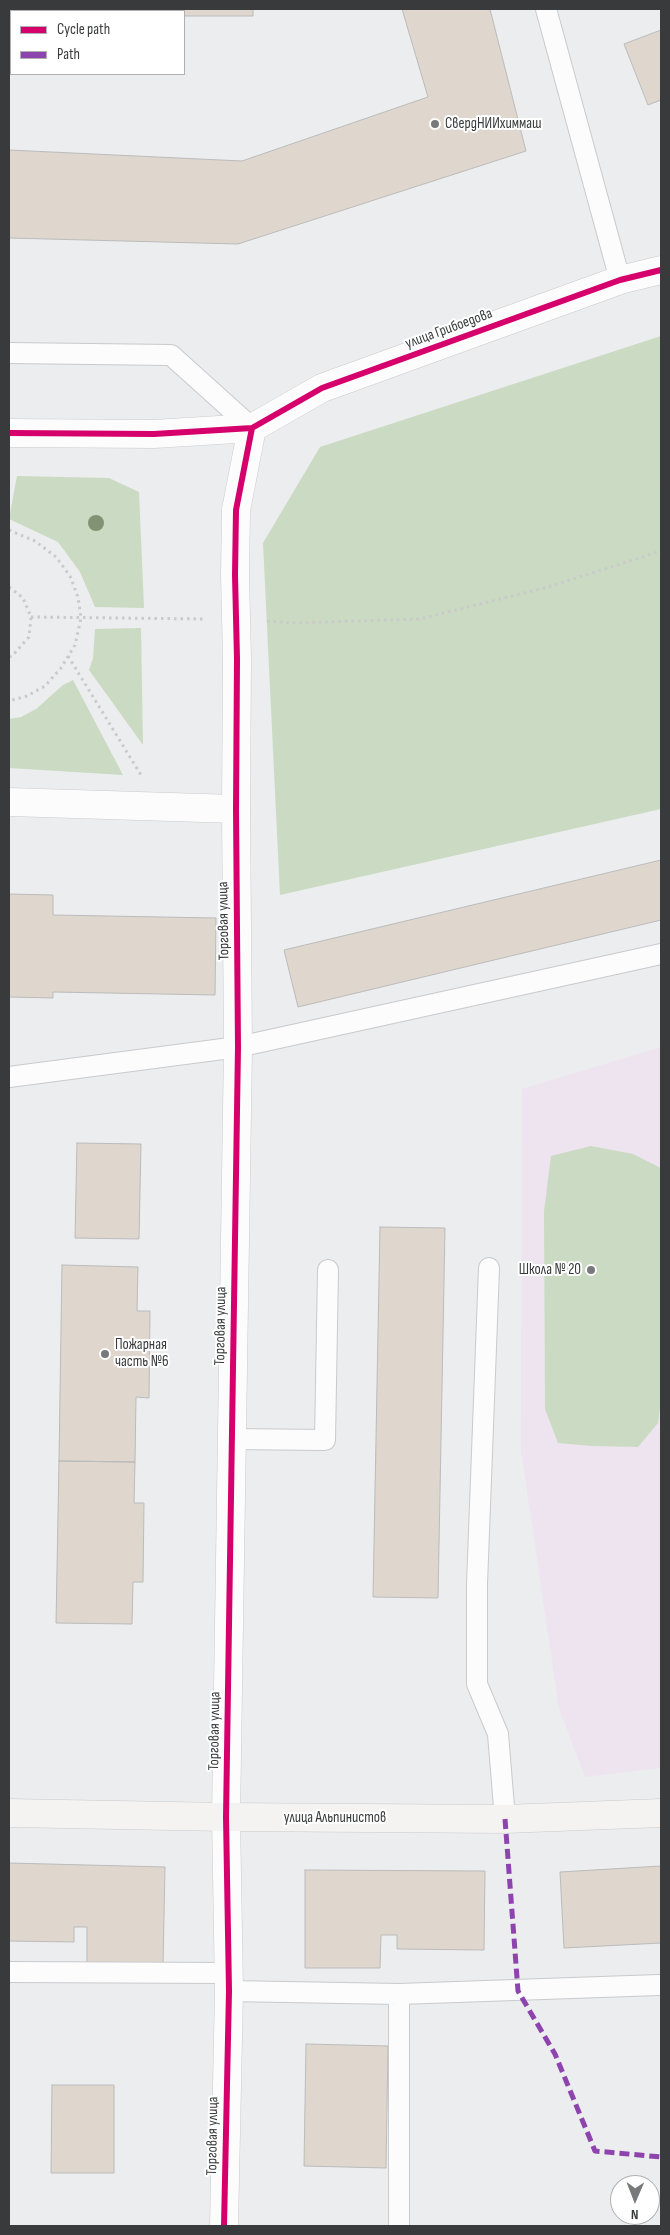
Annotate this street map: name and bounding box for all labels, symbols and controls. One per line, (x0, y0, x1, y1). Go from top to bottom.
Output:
legend (10, 10, 185, 75)
text: Cycle path (57, 20, 110, 39)
text: Path (57, 45, 80, 64)
place label: СвердНИИхиммаш (445, 115, 542, 133)
marker: СвердНИИхиммаш (429, 118, 441, 130)
street label: улица Грибоедова (403, 305, 495, 353)
street label: Торговая улица (214, 881, 234, 961)
place label: Школа № 20 (519, 1261, 581, 1279)
marker: Школа № 20 (585, 1264, 597, 1276)
street label: Торговая улица (211, 1286, 231, 1366)
place label: Пожарная часть №6 (115, 1336, 169, 1371)
marker: Пожарная часть №6 (99, 1348, 111, 1360)
street label: Торговая улица (205, 1691, 225, 1771)
street label: улица Альпинистов (284, 1809, 386, 1827)
street label: Торговая улица (203, 2096, 223, 2176)
north arrow (610, 2175, 660, 2225)
text: N (631, 2206, 639, 2223)

